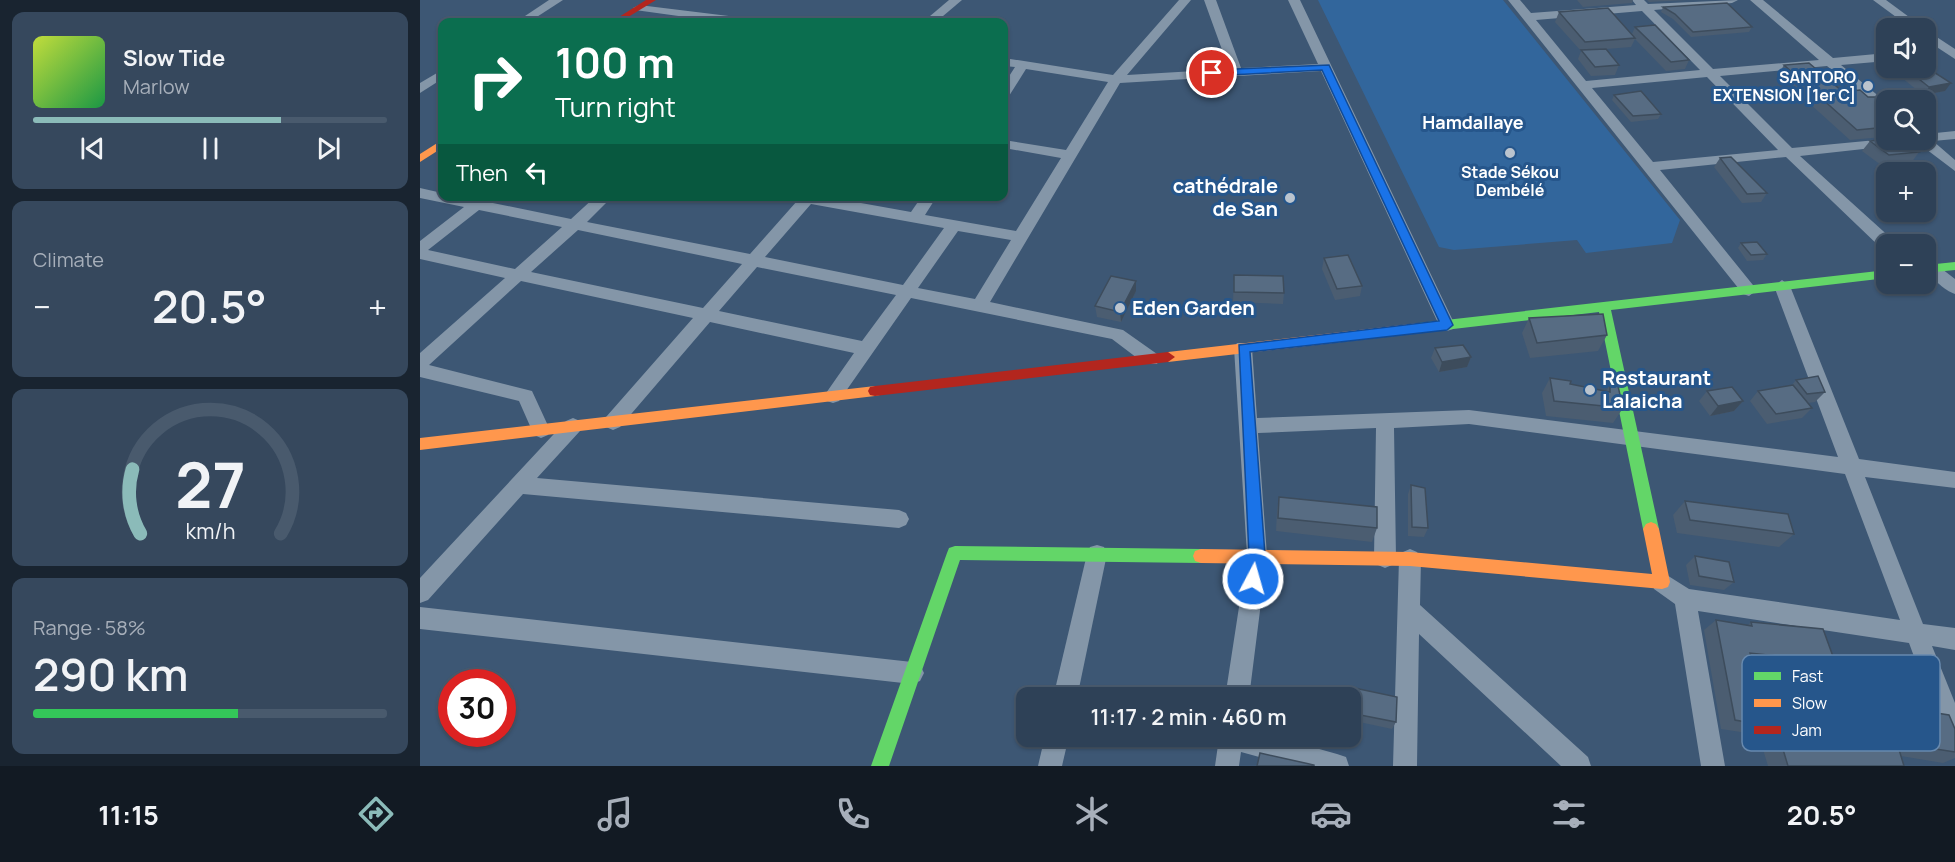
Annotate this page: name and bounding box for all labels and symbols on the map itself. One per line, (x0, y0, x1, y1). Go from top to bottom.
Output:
pin (1186, 47, 1237, 98)
place label: SANTORO EXTENSION [1er C] (1713, 66, 1856, 106)
marker: SANTORO EXTENSION [1er C] (1861, 79, 1875, 93)
district label: Hamdallaye (1422, 110, 1524, 134)
marker: Stade Sékou Dembélé (1503, 146, 1517, 160)
place label: Stade Sékou Dembélé (1461, 161, 1559, 201)
place label: cathédrale de San (1173, 172, 1278, 222)
marker: cathédrale de San (1283, 191, 1297, 205)
place label: Eden Garden (1132, 294, 1255, 321)
marker: Eden Garden (1113, 301, 1127, 315)
place label: Restaurant Lalaicha (1602, 364, 1711, 414)
marker: Restaurant Lalaicha (1583, 383, 1597, 397)
position arrow (1221, 547, 1285, 611)
legend (1742, 655, 1940, 751)
text: Fast (1792, 665, 1823, 687)
speed limit sign: 30 (438, 669, 516, 747)
text: Slow (1792, 692, 1827, 714)
text: Jam (1792, 719, 1822, 741)

